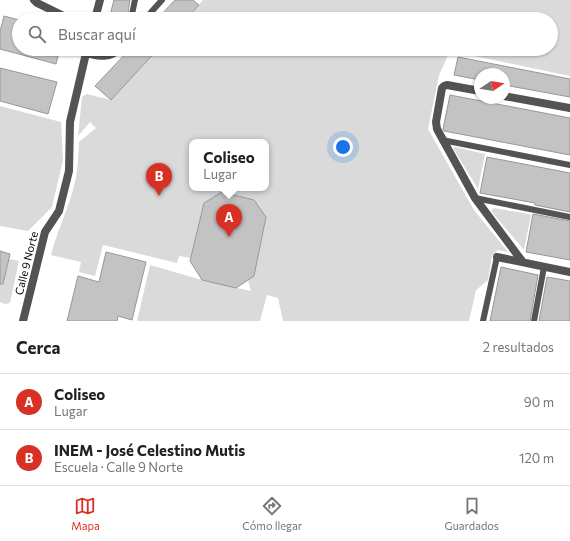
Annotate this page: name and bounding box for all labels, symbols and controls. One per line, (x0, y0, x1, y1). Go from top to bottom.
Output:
search box (12, 12, 558, 56)
icon: search (26, 23, 48, 45)
text: Buscar aquí (58, 25, 136, 43)
north arrow (474, 68, 510, 104)
your location (333, 137, 353, 157)
popup (189, 139, 269, 191)
text: Coliseo (203, 148, 255, 166)
pin: B (146, 163, 172, 196)
text: Lugar (203, 166, 237, 182)
pin: A (216, 204, 242, 237)
street label: Calle 9 Norte (12, 230, 40, 296)
text: Cerca (16, 337, 61, 358)
text: 2 resultados (483, 339, 554, 355)
text: Coliseo (54, 385, 105, 403)
text: A (24, 394, 34, 410)
text: 90 m (524, 394, 554, 410)
text: Lugar (54, 403, 88, 419)
text: INEM - José Celestino Mutis (54, 441, 245, 459)
text: B (25, 450, 33, 466)
text: 120 m (519, 450, 554, 466)
text: Escuela · Calle 9 Norte (54, 459, 183, 475)
tab: Mapa (71, 495, 100, 532)
tab: Cómo llegar (242, 495, 302, 532)
tab: Guardados (445, 495, 499, 532)

